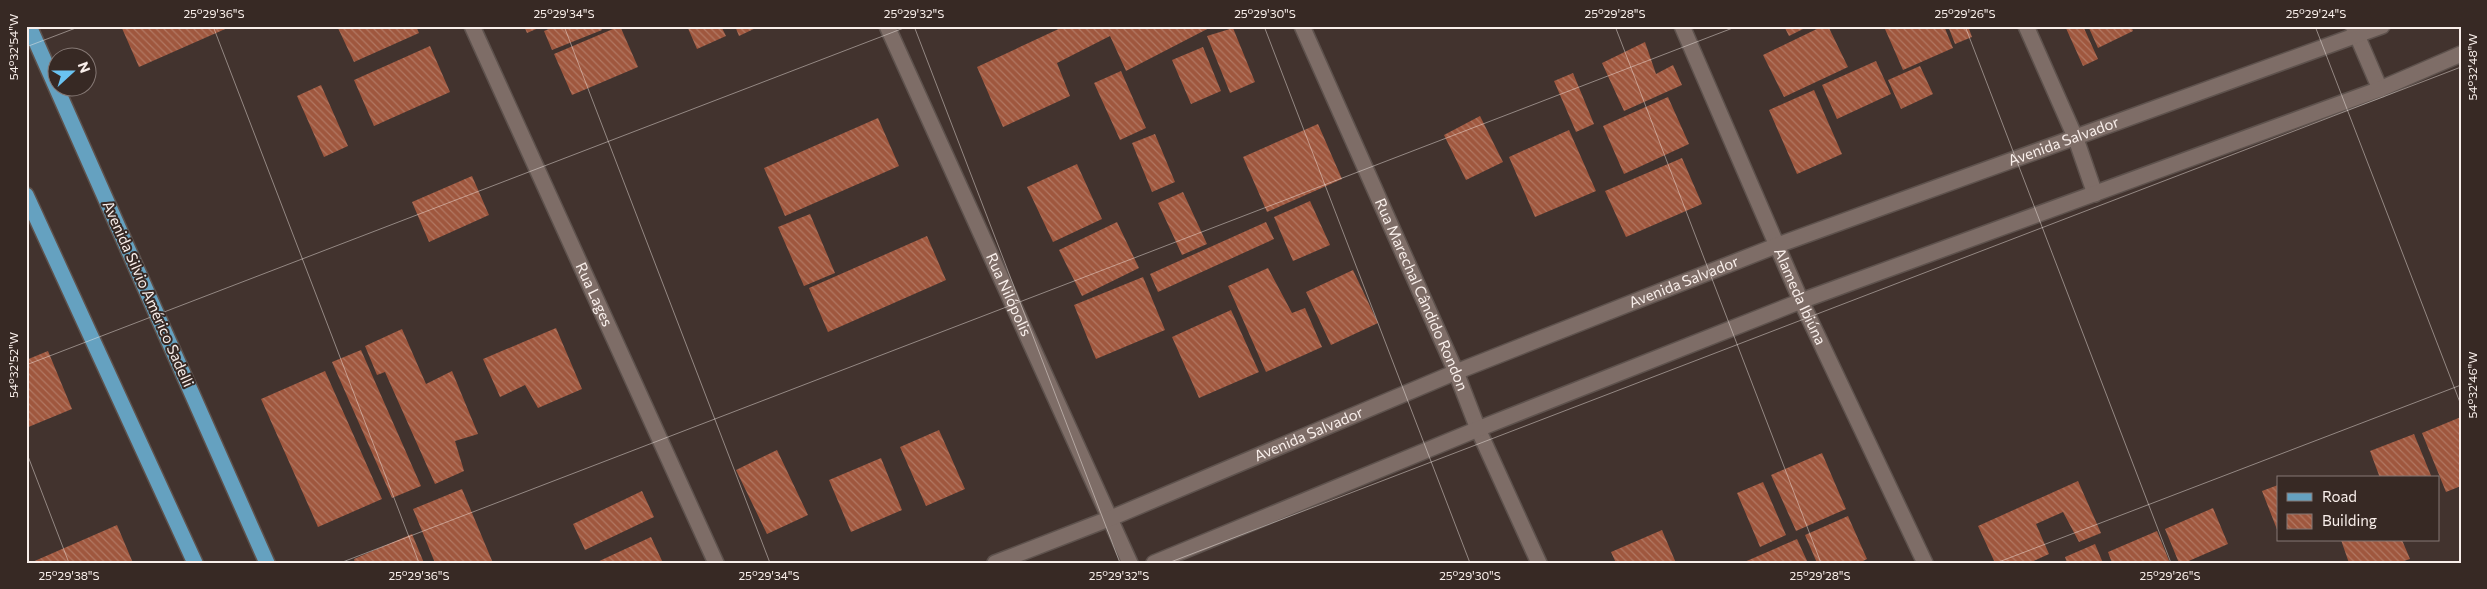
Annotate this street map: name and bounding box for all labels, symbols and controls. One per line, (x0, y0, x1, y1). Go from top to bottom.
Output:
text: 25°29'36"S (183, 6, 245, 20)
text: 25°29'34"S (533, 6, 595, 20)
text: 25°29'32"S (884, 6, 944, 20)
text: 25°29'30"S (1234, 6, 1296, 20)
text: 25°29'28"S (1585, 6, 1645, 20)
text: 25°29'26"S (1935, 6, 1995, 20)
text: 25°29'24"S (2286, 6, 2346, 20)
text: 54°32'54"W (6, 14, 20, 80)
text: 54°32'48"W (2465, 34, 2479, 100)
north arrow (48, 48, 98, 98)
text: N (75, 59, 94, 75)
street label: Avenida Salvador (2005, 112, 2121, 169)
street label: Rua Marechal Cândido Rondon (1372, 195, 1472, 393)
street label: Avenida Silvio Américo Sadelli (100, 198, 198, 389)
street label: Alameda Ibiúna (1771, 245, 1830, 347)
street label: Rua Nilópolis (983, 250, 1036, 339)
street label: Avenida Salvador (1626, 251, 1741, 311)
street label: Rua Lages (573, 259, 617, 329)
text: 54°32'52"W (6, 332, 20, 398)
text: 54°32'46"W (2465, 352, 2479, 418)
street label: Avenida Salvador (1251, 402, 1365, 464)
legend (2277, 476, 2440, 542)
text: Road (2322, 487, 2357, 505)
text: Building (2322, 511, 2377, 529)
text: 25°29'38"S (38, 568, 100, 582)
text: 25°29'36"S (388, 568, 450, 582)
text: 25°29'34"S (738, 568, 800, 582)
text: 25°29'32"S (1089, 568, 1149, 582)
text: 25°29'30"S (1439, 568, 1501, 582)
text: 25°29'28"S (1790, 568, 1850, 582)
text: 25°29'26"S (2140, 568, 2200, 582)

